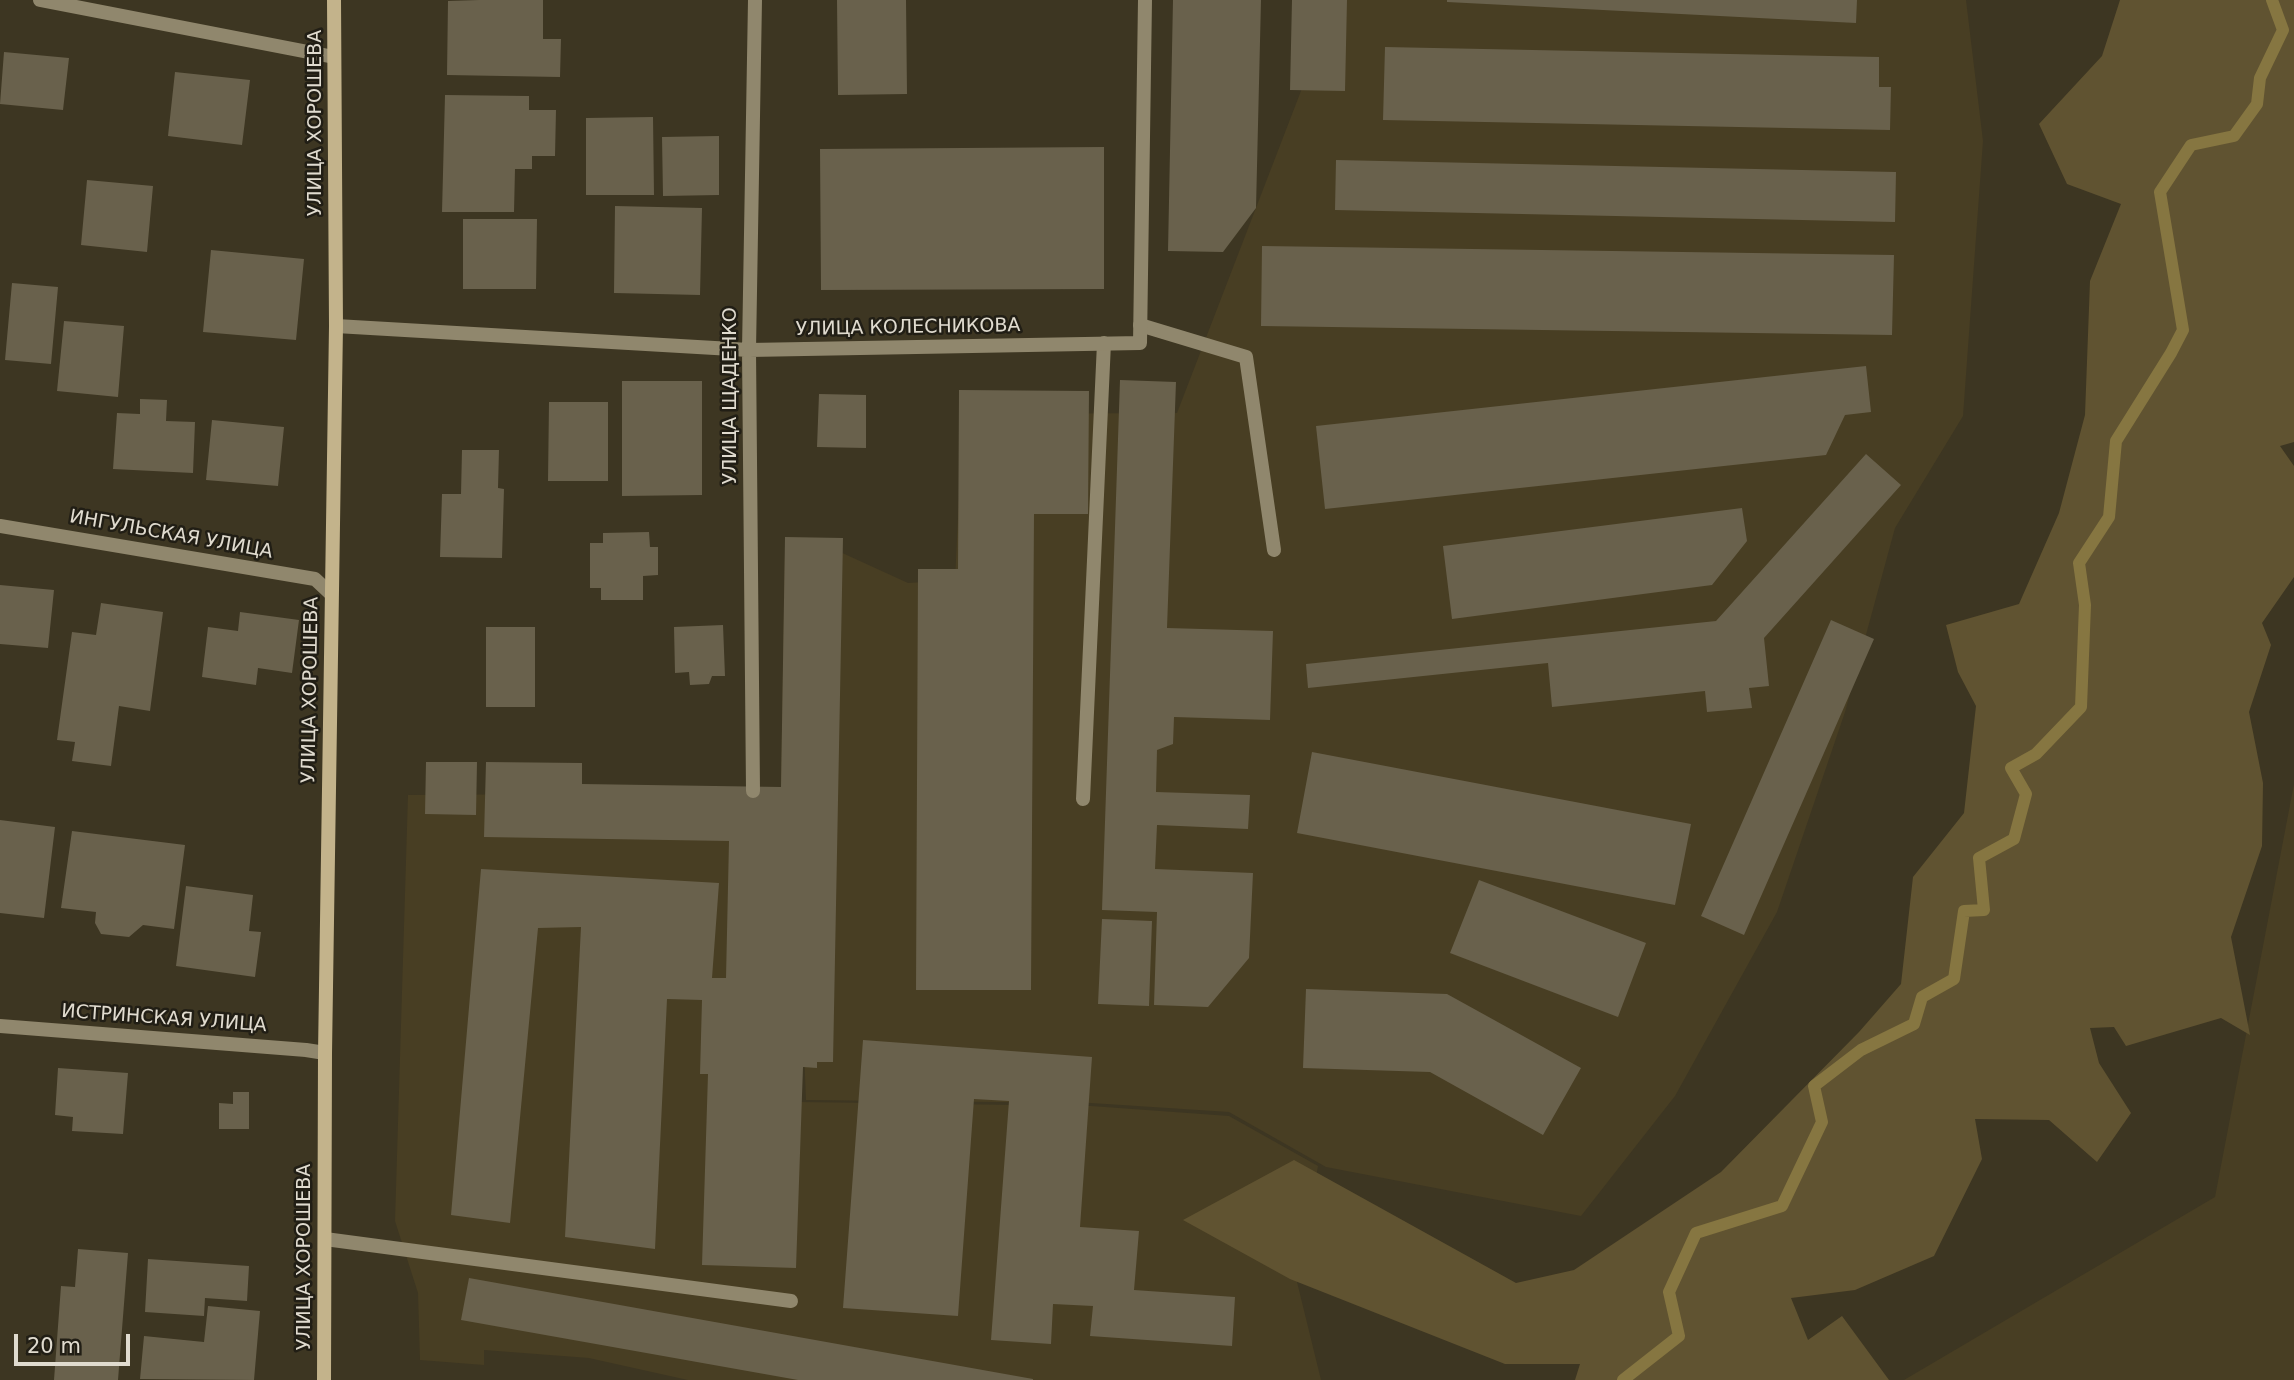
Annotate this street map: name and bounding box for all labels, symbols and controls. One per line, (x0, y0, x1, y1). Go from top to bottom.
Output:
street label: УЛИЦА ХОРОШЕВА (305, 30, 327, 216)
street label: УЛИЦА ЩАДЕНКО (720, 307, 742, 485)
street label: УЛИЦА КОЛЕСНИКОВА (795, 315, 1021, 341)
street label: ИНГУЛЬСКАЯ УЛИЦА (68, 506, 274, 564)
street label: УЛИЦА ХОРОШЕВА (298, 597, 324, 783)
street label: ИСТРИНСКАЯ УЛИЦА (61, 1000, 267, 1038)
street label: УЛИЦА ХОРОШЕВА (294, 1164, 316, 1350)
scale bar (18, 1320, 133, 1364)
text: 20 m (27, 1334, 81, 1358)

